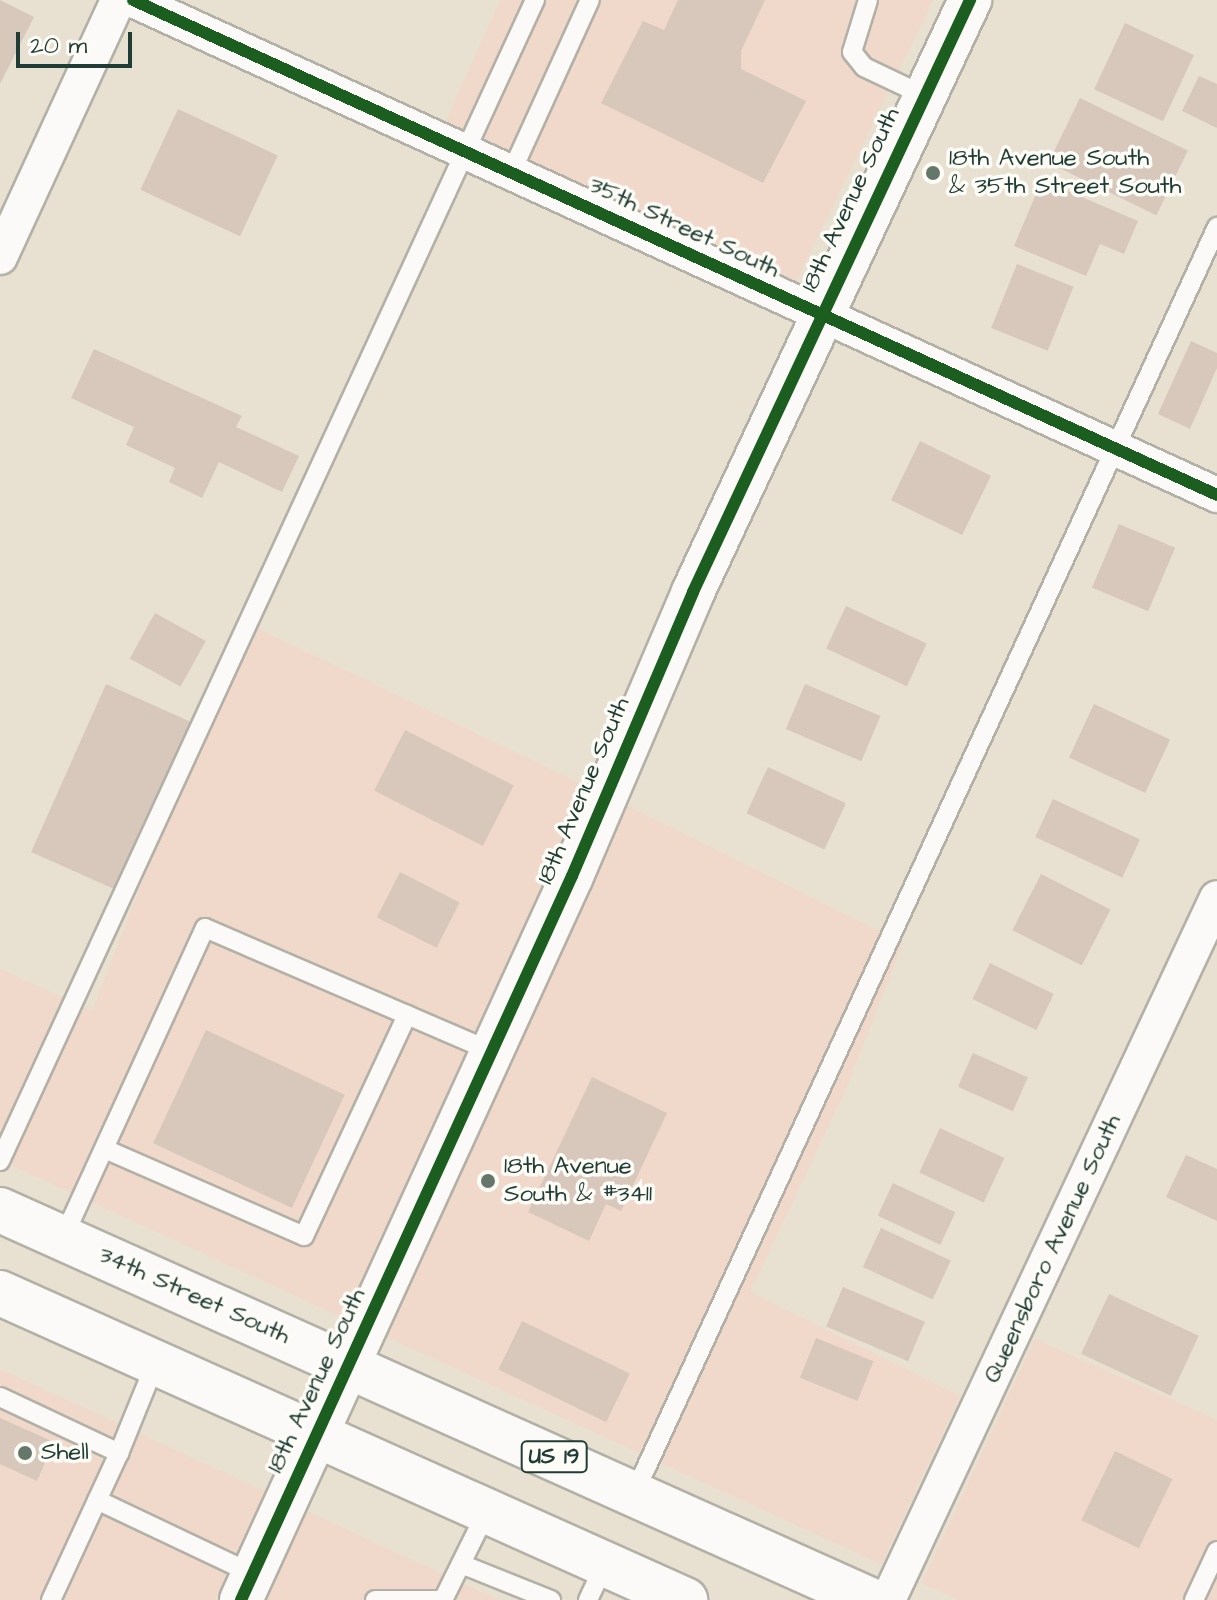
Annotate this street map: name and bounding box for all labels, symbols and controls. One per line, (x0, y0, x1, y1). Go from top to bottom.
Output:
scale bar (20, 16, 136, 66)
text: 20 m (30, 29, 87, 63)
street label: 18th Avenue South (796, 103, 906, 297)
place label: 18th Avenue South & 35th Street South (949, 145, 1181, 201)
marker: 18th Avenue South & 35th Street South (924, 164, 942, 182)
street label: 35th Street South (584, 171, 784, 285)
street label: 18th Avenue South (532, 693, 636, 889)
street label: Queensboro Avenue South (978, 1110, 1128, 1388)
place label: 18th Avenue South & #3411 (504, 1153, 652, 1209)
marker: 18th Avenue South & #3411 (479, 1172, 497, 1190)
street label: 34th Street South (94, 1241, 294, 1351)
street label: 18th Avenue South (262, 1284, 372, 1478)
place label: Shell (41, 1439, 89, 1467)
road number: US 19 (520, 1439, 588, 1475)
marker: Shell (16, 1444, 34, 1462)

